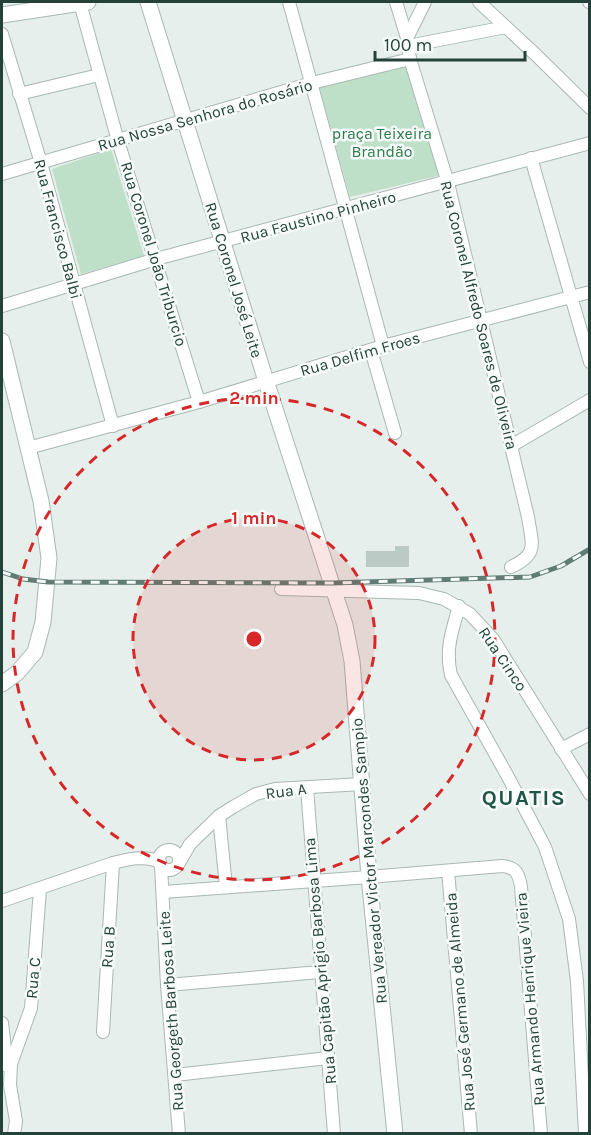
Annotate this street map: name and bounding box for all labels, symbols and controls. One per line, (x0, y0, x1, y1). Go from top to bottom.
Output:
scale bar (375, 24, 525, 62)
text: 100 m (384, 34, 432, 56)
street label: Rua Nossa Senhora do Rosário (95, 75, 315, 155)
park label: praça Teixeira Brandão (332, 124, 432, 161)
street label: Rua Francisco Balbi (30, 157, 86, 301)
street label: Rua Coronel João Triburcio (117, 159, 191, 349)
street label: Rua Coronel Alfredo Soares de Oliveira (436, 178, 522, 452)
street label: Rua Faustino Pinheiro (238, 187, 398, 247)
street label: Rua Coronel José Leite (201, 200, 267, 360)
street label: Rua Delfim Froes (298, 328, 422, 380)
text: 2 min (229, 387, 279, 409)
text: 1 min (231, 507, 277, 529)
street label: Rua Cinco (475, 623, 531, 695)
centre of rings (244, 629, 264, 649)
street label: Rua Vereador Victor Marcondes Sampio (347, 717, 391, 1005)
street label: Rua A (264, 779, 308, 803)
district label: QUATIS (482, 785, 566, 811)
street label: Rua Capitão Aprigio Barbosa Lima (300, 837, 340, 1085)
street label: Rua José Germano de Almeida (441, 892, 479, 1112)
street label: Rua Armando Henrique Vieira (511, 892, 549, 1106)
street label: Rua Georgeth Barbosa Leite (155, 911, 187, 1111)
street label: Rua B (97, 925, 119, 969)
street label: Rua C (22, 956, 44, 1000)

